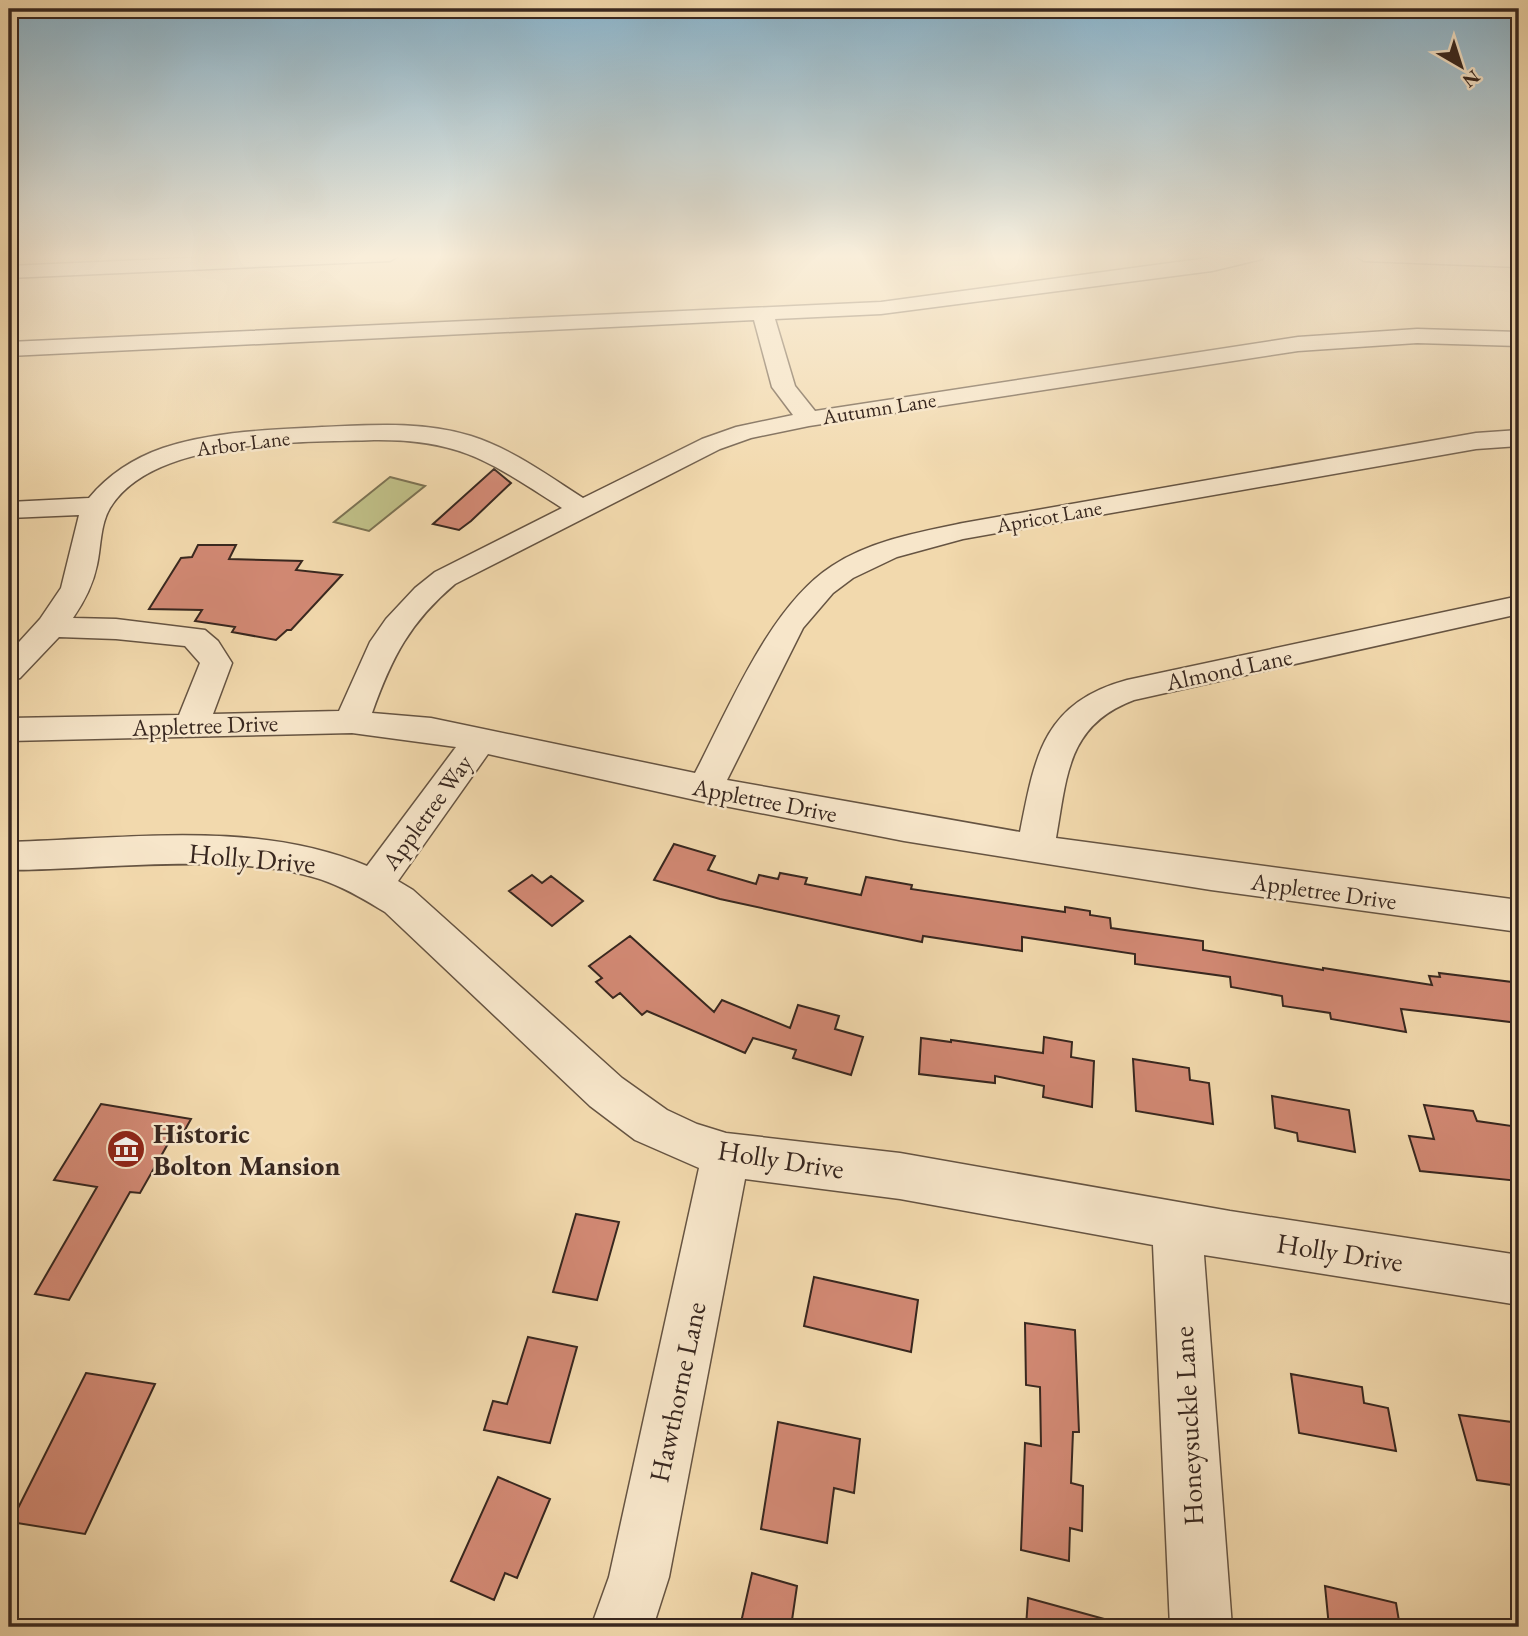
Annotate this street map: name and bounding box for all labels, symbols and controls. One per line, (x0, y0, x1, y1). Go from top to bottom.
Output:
north arrow (1426, 32, 1496, 102)
text: N (1457, 64, 1485, 94)
street label: Autumn Lane (819, 386, 938, 430)
street label: Arbor Lane (194, 424, 291, 462)
street label: Apricot Lane (993, 493, 1104, 539)
street label: Almond Lane (1162, 641, 1295, 698)
street label: Appletree Drive (130, 707, 279, 743)
street label: Appletree Way (374, 748, 479, 876)
street label: Appletree Drive (689, 771, 840, 829)
street label: Holly Drive (187, 835, 317, 881)
street label: Appletree Drive (1248, 865, 1399, 917)
place label: Historic Bolton Mansion (153, 1115, 340, 1183)
museum icon: Historic Bolton Mansion (105, 1128, 147, 1170)
street label: Holly Drive (715, 1131, 847, 1187)
street label: Holly Drive (1274, 1224, 1406, 1280)
street label: Hawthorne Lane (640, 1298, 714, 1485)
street label: Honeysuckle Lane (1165, 1325, 1211, 1526)

